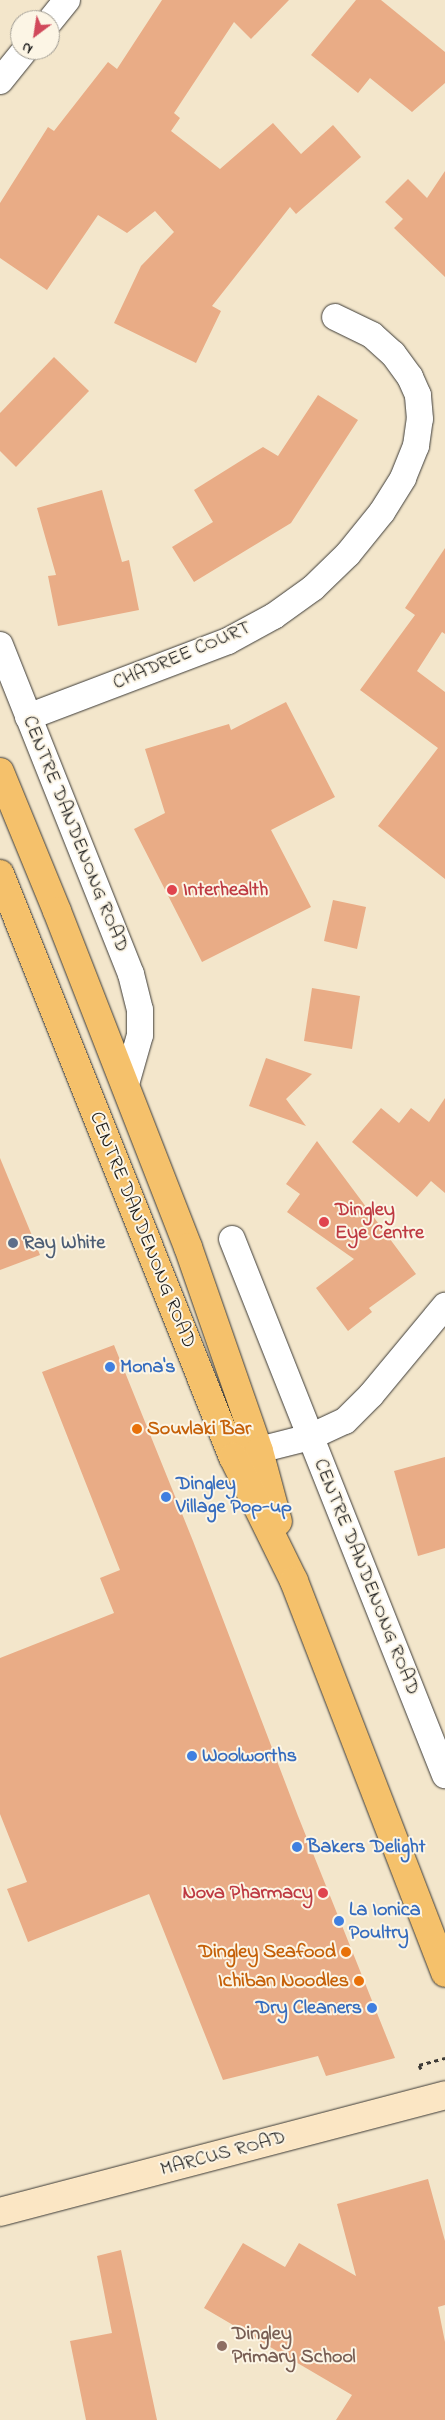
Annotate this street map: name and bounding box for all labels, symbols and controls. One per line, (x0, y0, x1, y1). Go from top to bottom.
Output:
north arrow (10, 10, 60, 60)
text: N (18, 36, 37, 59)
street label: CHADREE COURT (109, 616, 255, 696)
street label: CENTRE DANDENONG ROAD (17, 712, 133, 956)
place label: Interhealth (183, 878, 268, 902)
marker: Interhealth (165, 883, 179, 897)
street label: CENTRE DANDENONG ROAD (84, 1108, 200, 1352)
place label: Dingley Eye Centre (335, 1198, 424, 1245)
marker: Dingley Eye Centre (317, 1215, 331, 1229)
place label: Ray White (23, 1231, 105, 1255)
marker: Ray White (7, 1237, 19, 1249)
place label: Mona's (120, 1355, 175, 1379)
marker: Mona's (104, 1361, 116, 1373)
place label: Souvlaki Bar (147, 1417, 251, 1441)
marker: Souvlaki Bar (131, 1423, 143, 1435)
street label: CENTRE DANDENONG ROAD (308, 1455, 424, 1699)
place label: Dingley Village Pop-up (176, 1473, 292, 1520)
marker: Dingley Village Pop-up (160, 1491, 172, 1503)
place label: Woolworths (202, 1744, 297, 1768)
marker: Woolworths (186, 1750, 198, 1762)
place label: Bakers Delight (307, 1835, 425, 1859)
marker: Bakers Delight (291, 1841, 303, 1853)
place label: Nova Pharmacy (182, 1881, 313, 1905)
marker: Nova Pharmacy (317, 1887, 329, 1899)
place label: La Ionica Poultry (349, 1898, 420, 1945)
marker: La Ionica Poultry (333, 1915, 345, 1927)
place label: Dingley Seafood (199, 1940, 336, 1964)
marker: Dingley Seafood (340, 1946, 352, 1958)
place label: Ichiban Noodles (218, 1969, 349, 1993)
marker: Ichiban Noodles (353, 1975, 365, 1987)
place label: Dry Cleaners (256, 1996, 362, 2020)
marker: Dry Cleaners (366, 2002, 378, 2014)
street label: MARCUS ROAD (158, 2126, 288, 2182)
place label: Dingley Primary School (232, 2322, 356, 2369)
marker: Dingley Primary School (216, 2340, 228, 2352)

